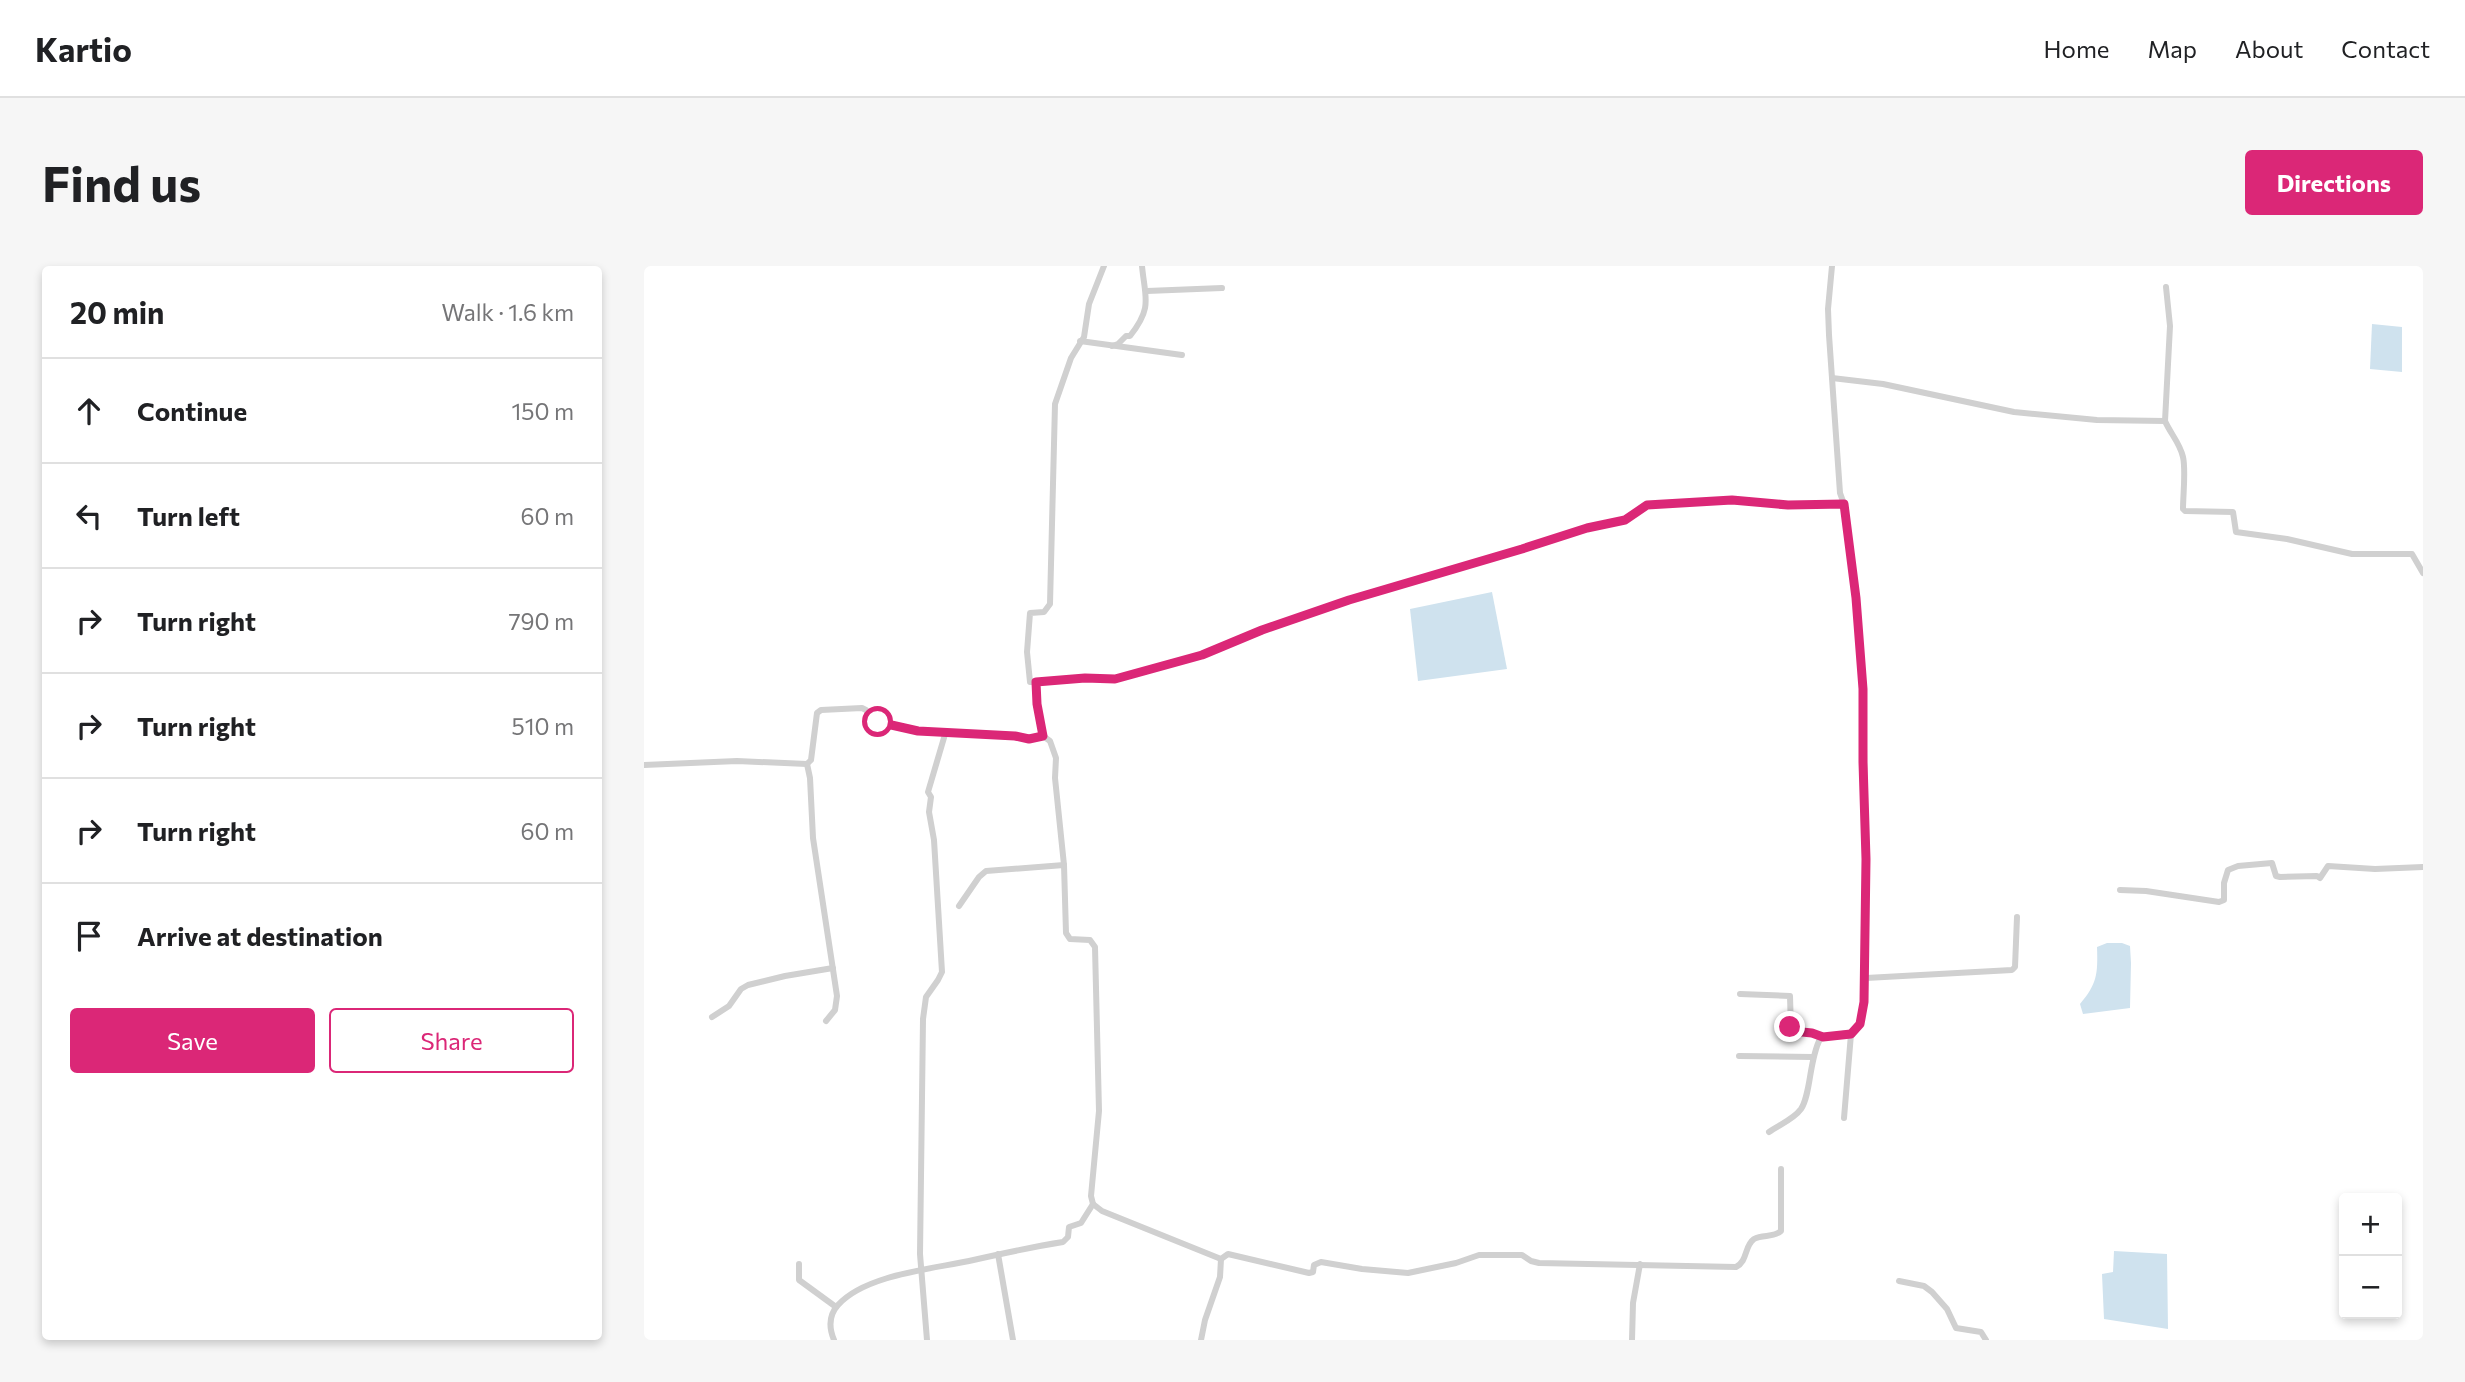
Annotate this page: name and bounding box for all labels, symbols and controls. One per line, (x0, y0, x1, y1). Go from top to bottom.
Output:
text: Kartio (35, 28, 132, 69)
text: Home (2044, 34, 2110, 63)
text: Map (2148, 34, 2197, 63)
text: About (2235, 34, 2303, 63)
text: Contact (2341, 34, 2430, 63)
button: Directions (2245, 150, 2423, 215)
text: Find us (42, 152, 201, 212)
text: 20 min (70, 293, 164, 330)
text: Walk · 1.6 km (441, 298, 574, 326)
icon: ahead (70, 392, 108, 430)
text: Continue (137, 395, 247, 426)
text: 150 m (511, 397, 574, 425)
icon: left (70, 497, 108, 535)
text: Turn left (137, 500, 240, 531)
text: 60 m (521, 502, 574, 530)
icon: right (70, 602, 108, 640)
text: Turn right (137, 605, 256, 636)
text: 790 m (508, 607, 574, 635)
route start (862, 706, 893, 737)
icon: right (70, 707, 108, 745)
text: Turn right (137, 710, 256, 741)
text: 510 m (511, 712, 574, 740)
icon: right (70, 812, 108, 850)
text: Turn right (137, 815, 256, 846)
text: 60 m (521, 817, 574, 845)
icon: arrive (70, 917, 108, 955)
text: Arrive at destination (137, 920, 383, 951)
button: Save (70, 1008, 315, 1073)
button: Share (329, 1008, 574, 1073)
route end (1774, 1011, 1805, 1042)
map controls (2339, 1193, 2402, 1319)
button: + (2339, 1193, 2402, 1256)
button: − (2339, 1256, 2402, 1319)

